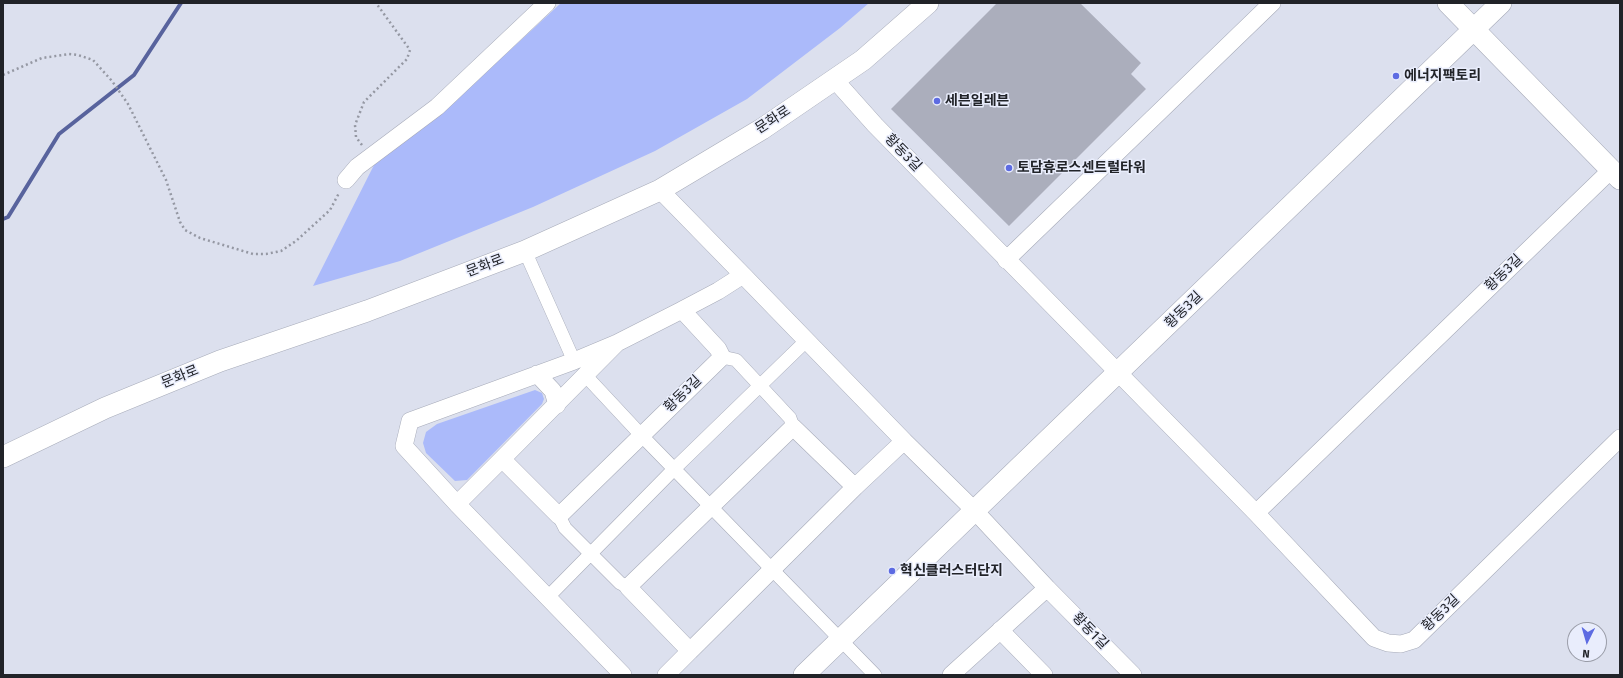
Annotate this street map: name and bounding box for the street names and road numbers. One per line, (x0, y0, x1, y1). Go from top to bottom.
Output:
street label: 문화로 (752, 102, 794, 138)
street label: 황동3길 (881, 131, 925, 175)
street label: 문화로 (464, 251, 506, 281)
street label: 황동3길 (1482, 251, 1526, 295)
street label: 황동3길 (1162, 288, 1206, 332)
street label: 문화로 (159, 362, 201, 392)
street label: 황동3길 (661, 372, 705, 416)
street label: 황동3길 (1419, 591, 1463, 635)
street label: 황동1길 (1068, 609, 1112, 653)

